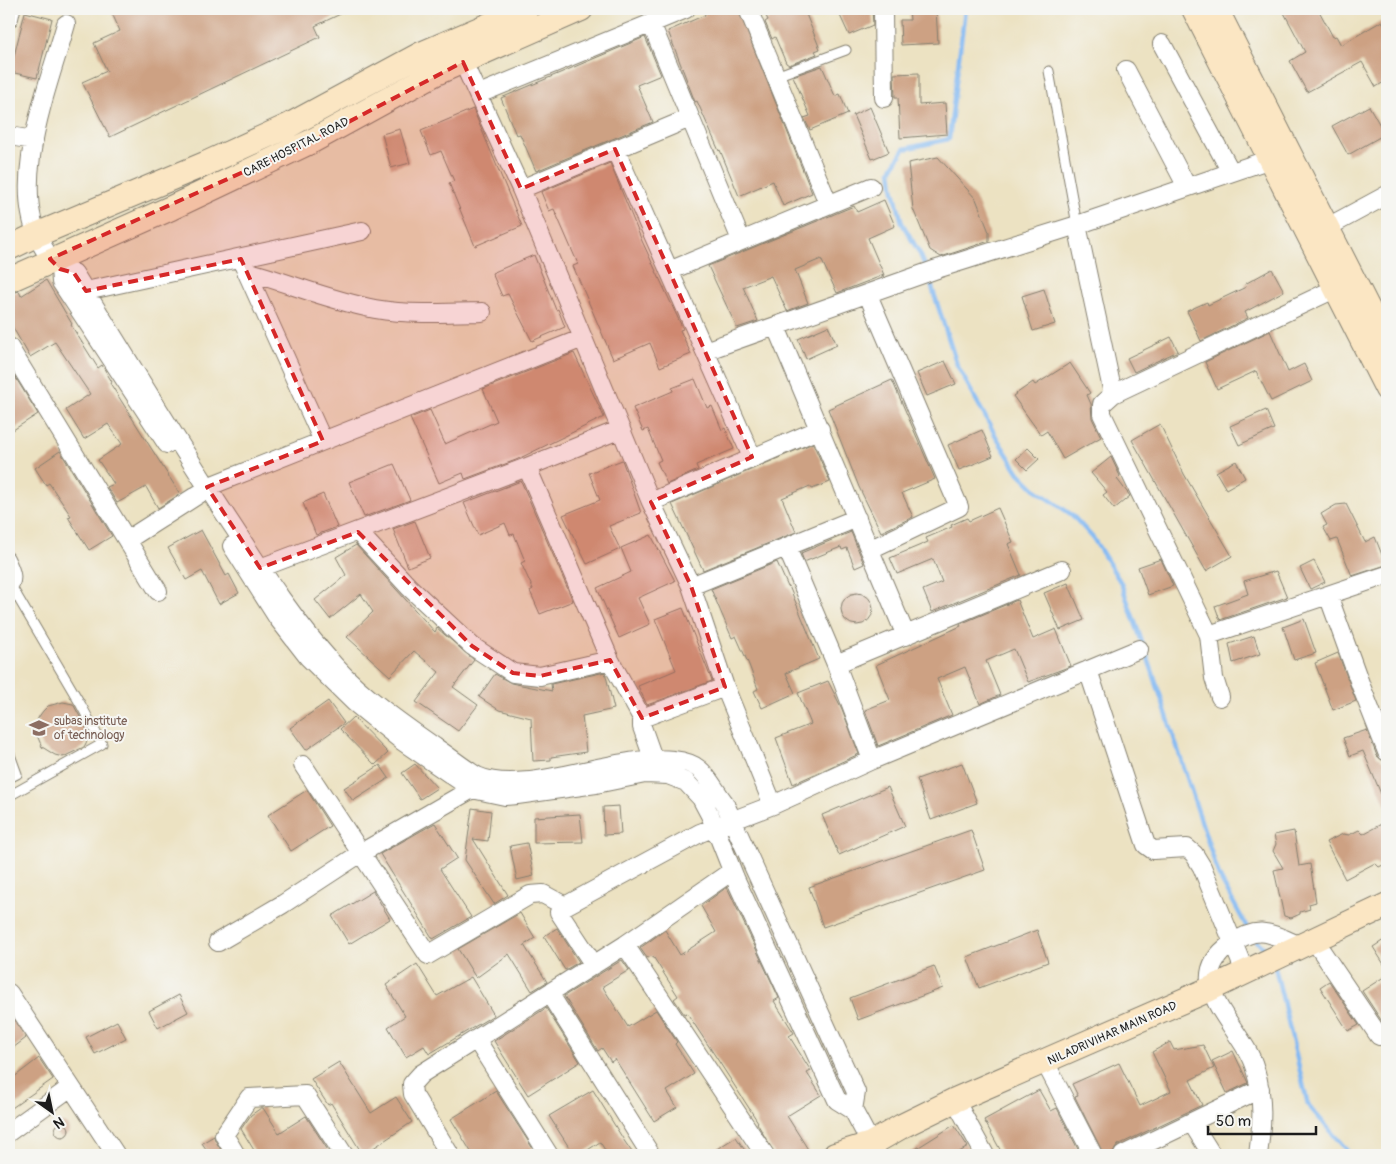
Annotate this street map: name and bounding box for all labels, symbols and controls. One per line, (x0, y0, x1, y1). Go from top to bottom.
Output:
street label: CARE HOSPITAL ROAD (241, 114, 352, 181)
place label: subas institute of technology (54, 714, 127, 743)
school or university icon: subas institute of technology (28, 717, 50, 739)
street label: NILADRIVIHAR MAIN ROAD (1045, 998, 1180, 1069)
north arrow (28, 1086, 78, 1136)
scale bar (1208, 1104, 1316, 1136)
text: 50 m (1216, 1112, 1251, 1131)
text: N (50, 1113, 67, 1132)

